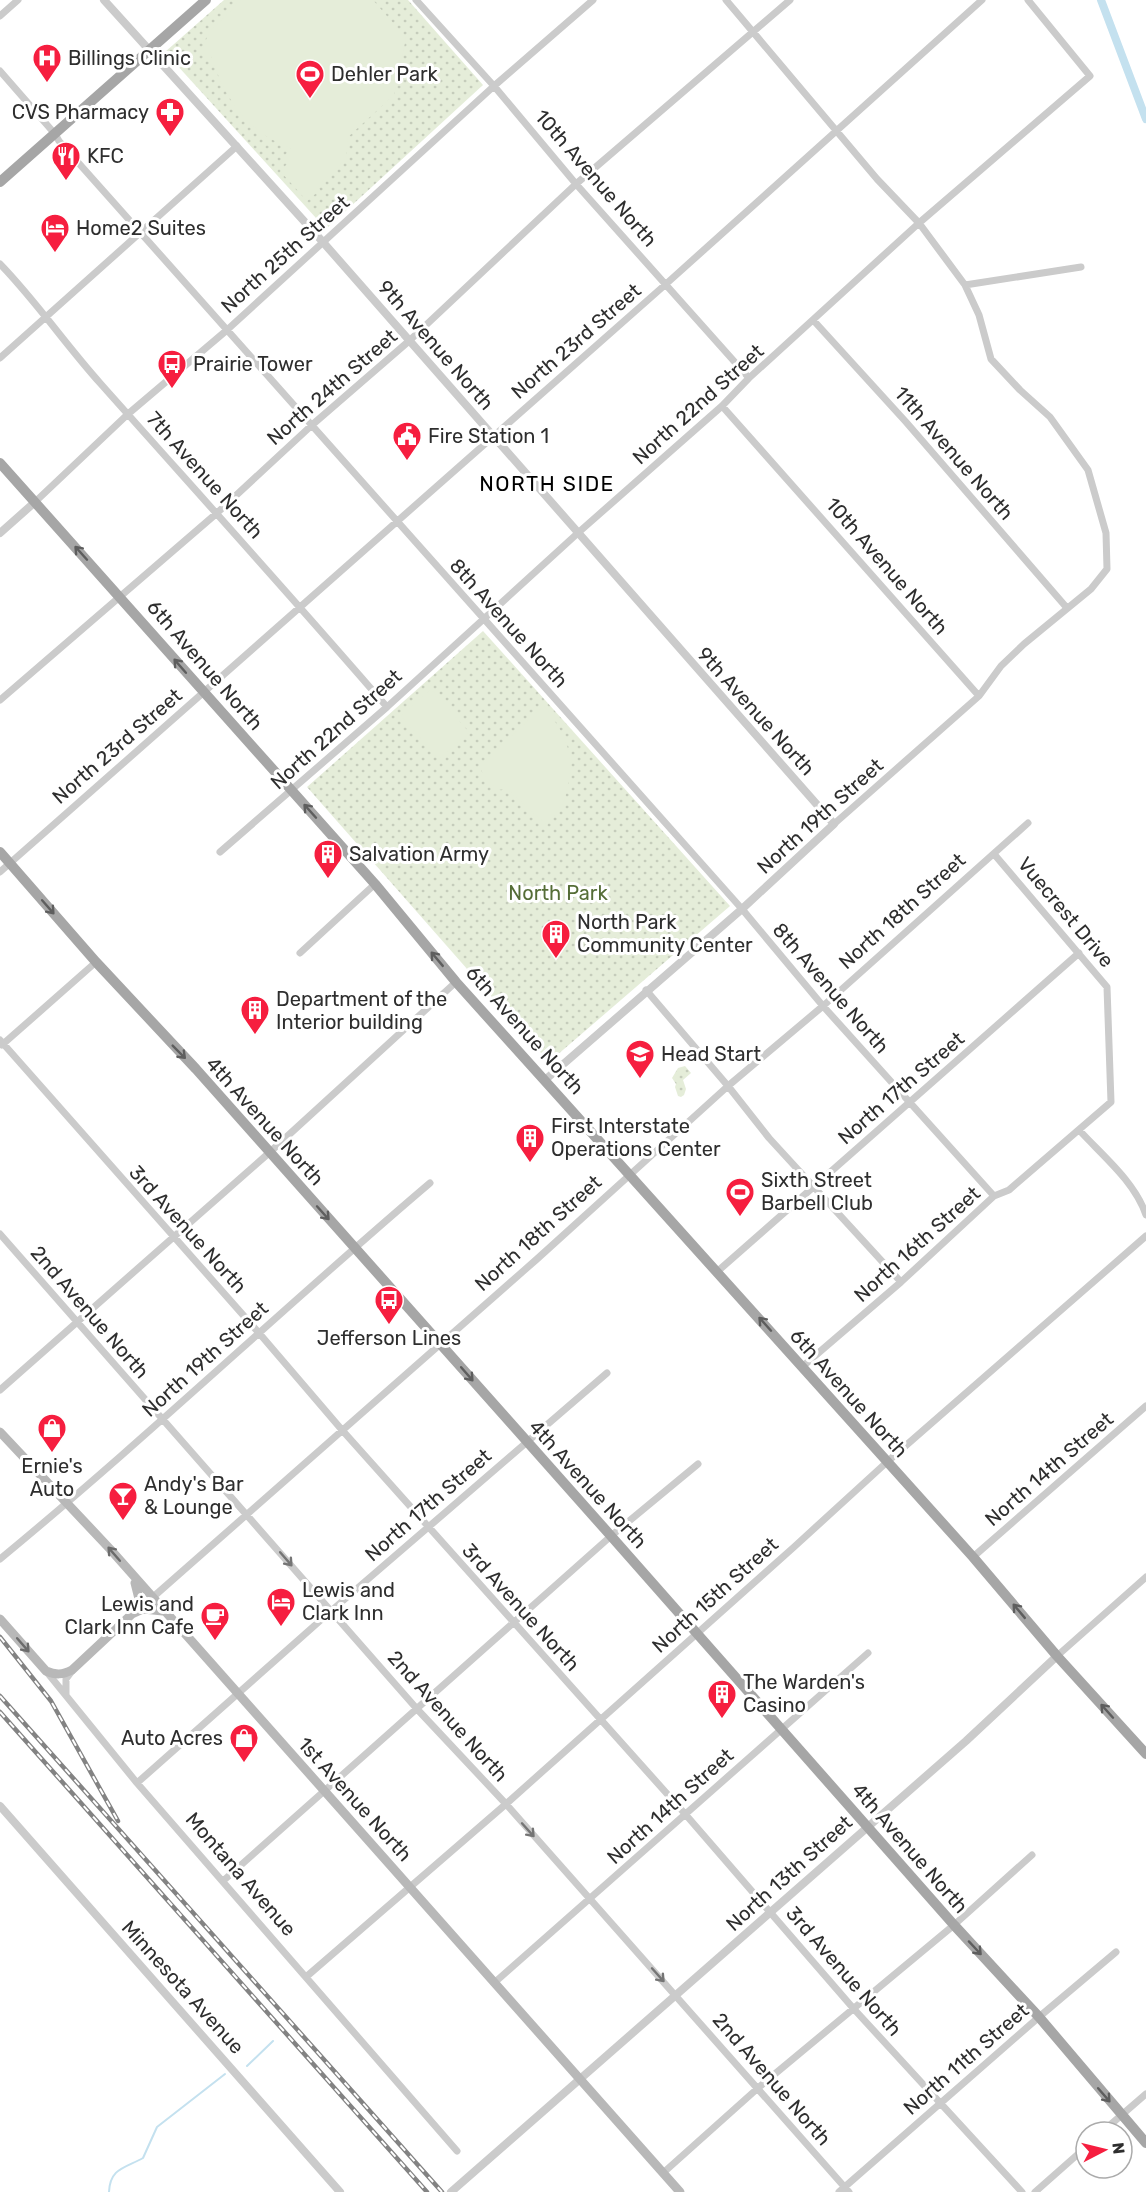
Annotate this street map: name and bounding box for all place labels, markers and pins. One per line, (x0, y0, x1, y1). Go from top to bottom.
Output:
hospital icon: Billings Clinic (31, 42, 63, 84)
place label: Billings Clinic (68, 46, 191, 70)
sports icon: Dehler Park (294, 58, 326, 100)
place label: Dehler Park (331, 62, 439, 86)
pharmacy icon: CVS Pharmacy (154, 96, 186, 138)
place label: CVS Pharmacy (12, 100, 149, 124)
restaurant icon: KFC (50, 140, 82, 182)
place label: KFC (87, 144, 124, 168)
hotel icon: Home2 Suites (39, 212, 71, 254)
place label: Home2 Suites (76, 216, 206, 240)
bus stop icon: Prairie Tower (156, 348, 188, 390)
place label: Prairie Tower (193, 352, 313, 376)
public building icon: Fire Station 1 (391, 420, 423, 462)
place label: Fire Station 1 (428, 424, 549, 448)
building icon: Salvation Army (312, 838, 344, 880)
place label: Salvation Army (349, 842, 489, 866)
place label: North Park Community Center (577, 910, 753, 957)
building icon: North Park Community Center (540, 918, 572, 960)
place label: Department of the Interior building (276, 987, 447, 1034)
building icon: Department of the Interior building (239, 994, 271, 1036)
school or university icon: Head Start (624, 1038, 656, 1080)
place label: Head Start (661, 1042, 761, 1066)
place label: First Interstate Operations Center (551, 1114, 721, 1161)
building icon: First Interstate Operations Center (514, 1122, 546, 1164)
place label: Sixth Street Barbell Club (761, 1168, 873, 1215)
sports icon: Sixth Street Barbell Club (724, 1176, 756, 1218)
bus stop icon: Jefferson Lines (373, 1284, 405, 1326)
place label: Jefferson Lines (317, 1326, 461, 1350)
shop icon: Ernie's Auto (36, 1412, 68, 1454)
place label: Ernie's Auto (21, 1454, 83, 1501)
place label: Andy's Bar & Lounge (144, 1472, 244, 1519)
bar icon: Andy's Bar & Lounge (107, 1480, 139, 1522)
place label: Lewis and Clark Inn (302, 1578, 395, 1625)
hotel icon: Lewis and Clark Inn (265, 1586, 297, 1628)
place label: Lewis and Clark Inn Cafe (65, 1592, 194, 1639)
cafe icon: Lewis and Clark Inn Cafe (199, 1600, 231, 1642)
place label: The Warden's Casino (743, 1670, 865, 1717)
building icon: The Warden's Casino (706, 1678, 738, 1720)
shop icon: Auto Acres (228, 1722, 260, 1764)
place label: Auto Acres (121, 1726, 223, 1750)

